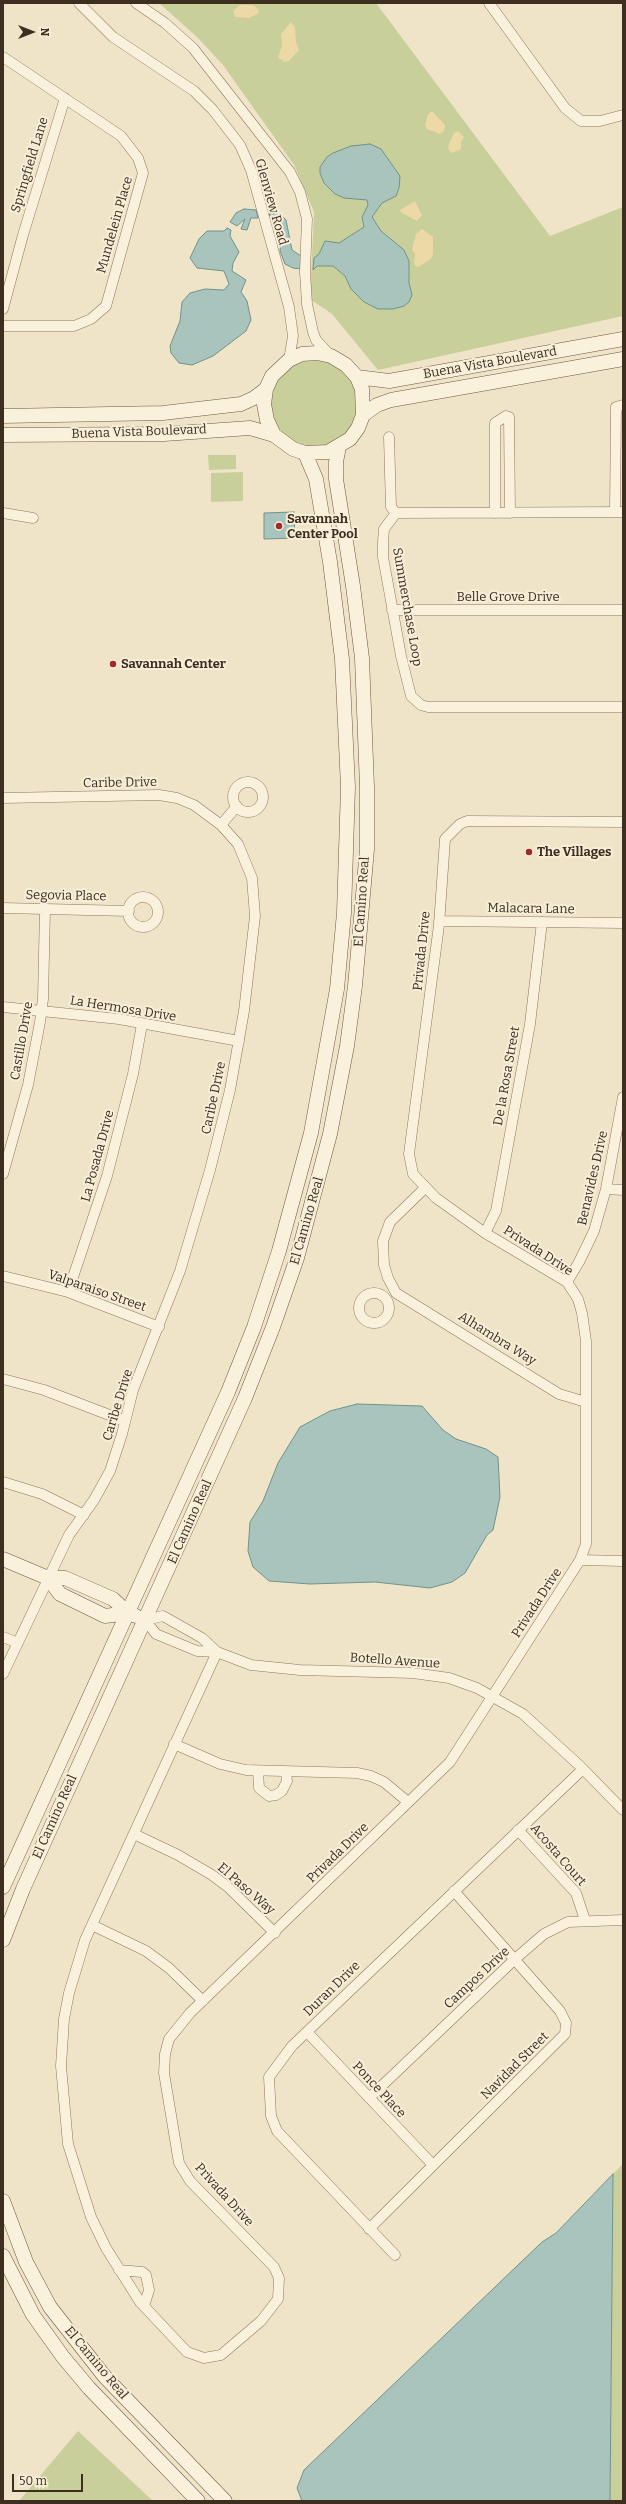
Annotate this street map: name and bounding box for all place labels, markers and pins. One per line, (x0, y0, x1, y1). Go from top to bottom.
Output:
place label: Savannah Center Pool (287, 511, 358, 542)
marker: Savannah Center Pool (274, 521, 284, 531)
place label: Savannah Center (121, 656, 226, 672)
marker: Savannah Center (108, 659, 118, 669)
place label: The Villages (537, 844, 612, 860)
marker: The Villages (524, 847, 534, 857)

